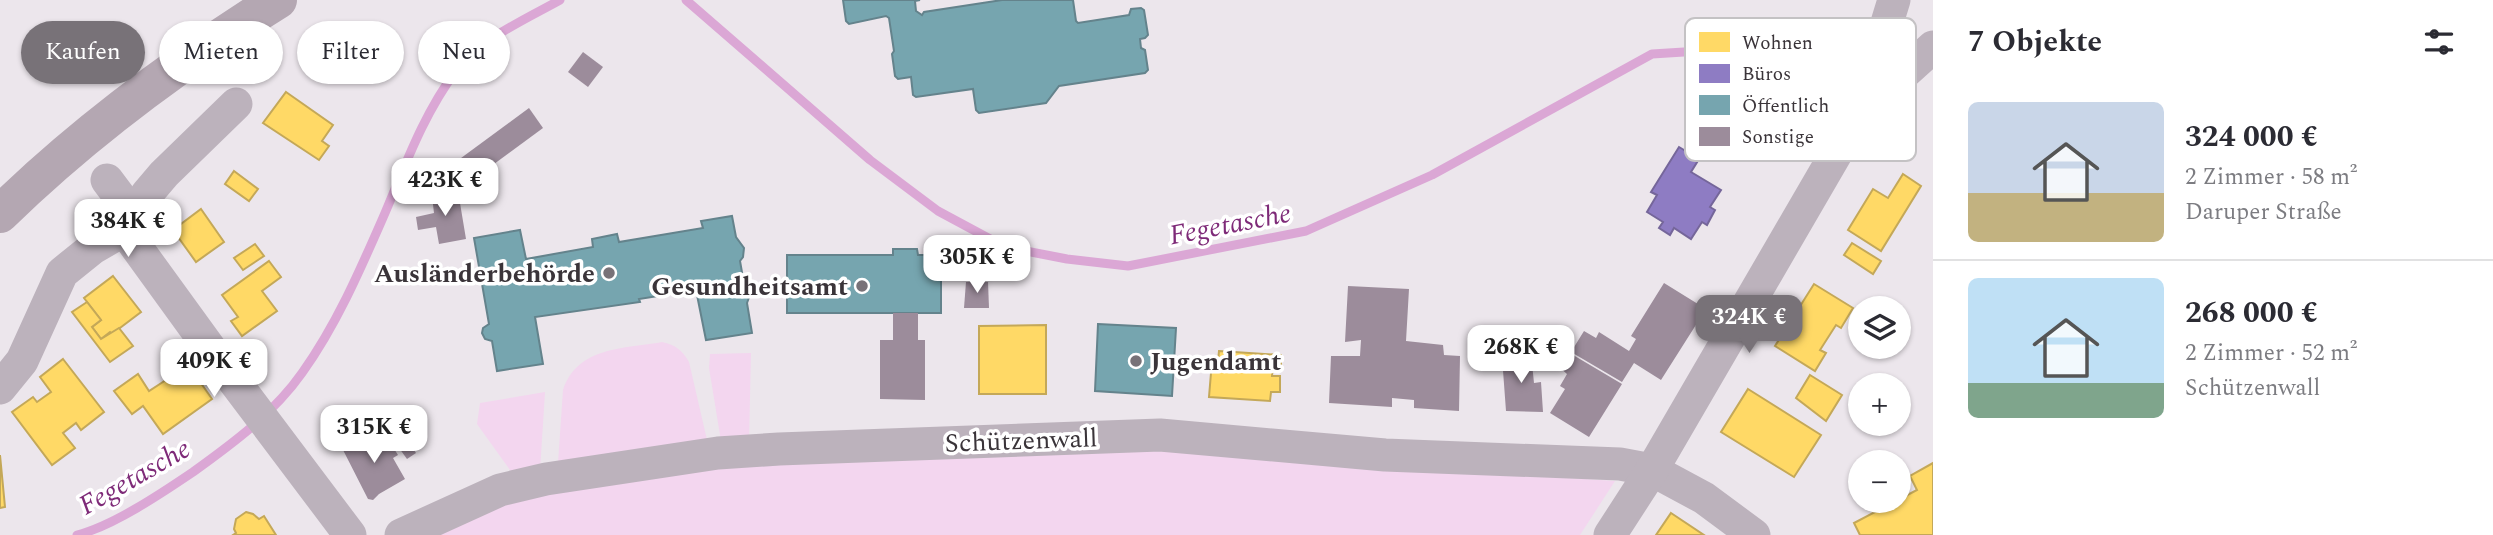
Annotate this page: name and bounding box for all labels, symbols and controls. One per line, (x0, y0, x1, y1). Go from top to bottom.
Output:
legend (1685, 18, 1916, 161)
text: 7 Objekte (1968, 19, 2102, 65)
chip: Kaufen (21, 21, 145, 84)
chip: Mieten (159, 21, 283, 84)
chip: Filter (297, 21, 404, 84)
chip: Neu (418, 21, 510, 84)
icon: filters (2420, 23, 2458, 61)
text: Wohnen (1742, 29, 1813, 58)
text: Büros (1742, 60, 1791, 89)
text: Öffentlich (1742, 92, 1829, 121)
text: 324 000 € (2185, 114, 2318, 160)
text: Sonstige (1742, 123, 1814, 152)
icon: home (2024, 130, 2108, 214)
pin: 423K € (388, 158, 502, 218)
text: 2 Zimmer · 58 m² (2185, 160, 2357, 195)
text: 423K € (407, 163, 483, 198)
water label: Fegetasche (1166, 192, 1295, 257)
text: Daruper Straße (2185, 195, 2342, 230)
pin: 384K € (71, 200, 185, 259)
text: 384K € (90, 204, 166, 239)
pin: 305K € (920, 236, 1034, 295)
text: 305K € (939, 240, 1015, 275)
place label: Ausländerbehörde (374, 254, 595, 294)
marker: Ausländerbehörde (601, 265, 617, 281)
place label: Gesundheitsamt (651, 267, 848, 307)
marker: Gesundheitsamt (854, 278, 870, 294)
text: 268 000 € (2185, 290, 2318, 336)
pin: 324K € (1692, 296, 1806, 355)
map controls (1848, 296, 1911, 513)
button: layers (1848, 296, 1911, 359)
text: 324K € (1711, 300, 1787, 335)
icon: home (2024, 306, 2108, 390)
pin: 268K € (1464, 326, 1578, 385)
text: 268K € (1483, 330, 1559, 365)
text: 2 Zimmer · 52 m² (2185, 336, 2357, 371)
pin: 409K € (157, 340, 271, 399)
place label: Jugendamt (1150, 342, 1281, 382)
text: 409K € (176, 344, 252, 379)
marker: Jugendamt (1128, 353, 1144, 369)
text: Schützenwall (2185, 371, 2320, 406)
button: + (1848, 373, 1911, 436)
pin: 315K € (317, 406, 431, 465)
text: 315K € (336, 410, 412, 445)
street label: Schützenwall (944, 418, 1098, 464)
water label: Fegetasche (71, 428, 199, 527)
button: − (1848, 450, 1911, 513)

